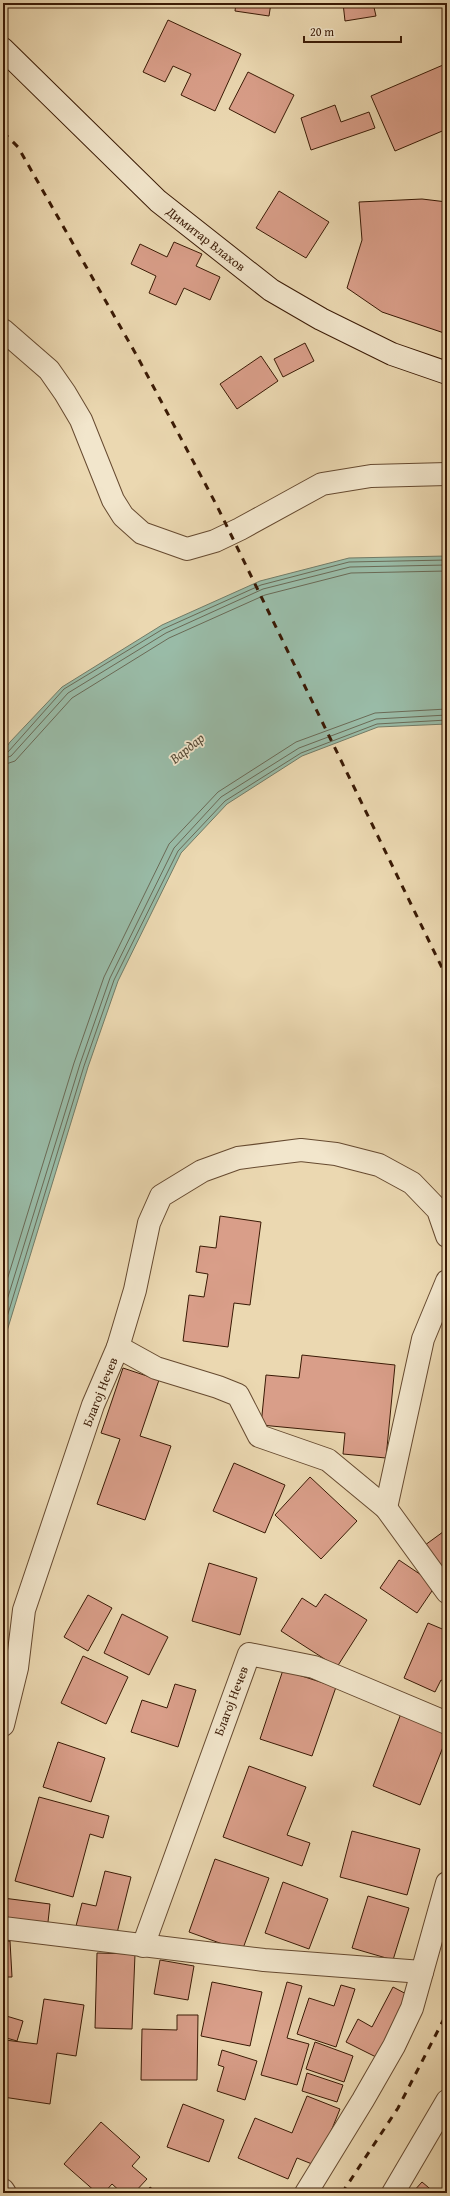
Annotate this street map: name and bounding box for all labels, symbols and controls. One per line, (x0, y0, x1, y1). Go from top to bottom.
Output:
scale bar (304, 18, 401, 44)
text: 20 m (310, 23, 334, 40)
street label: Димитар Влахов (162, 201, 250, 276)
water label: Вардар (165, 728, 209, 769)
street label: Благој Нечев (77, 1354, 123, 1430)
street label: Благој Нечев (209, 1663, 253, 1739)

